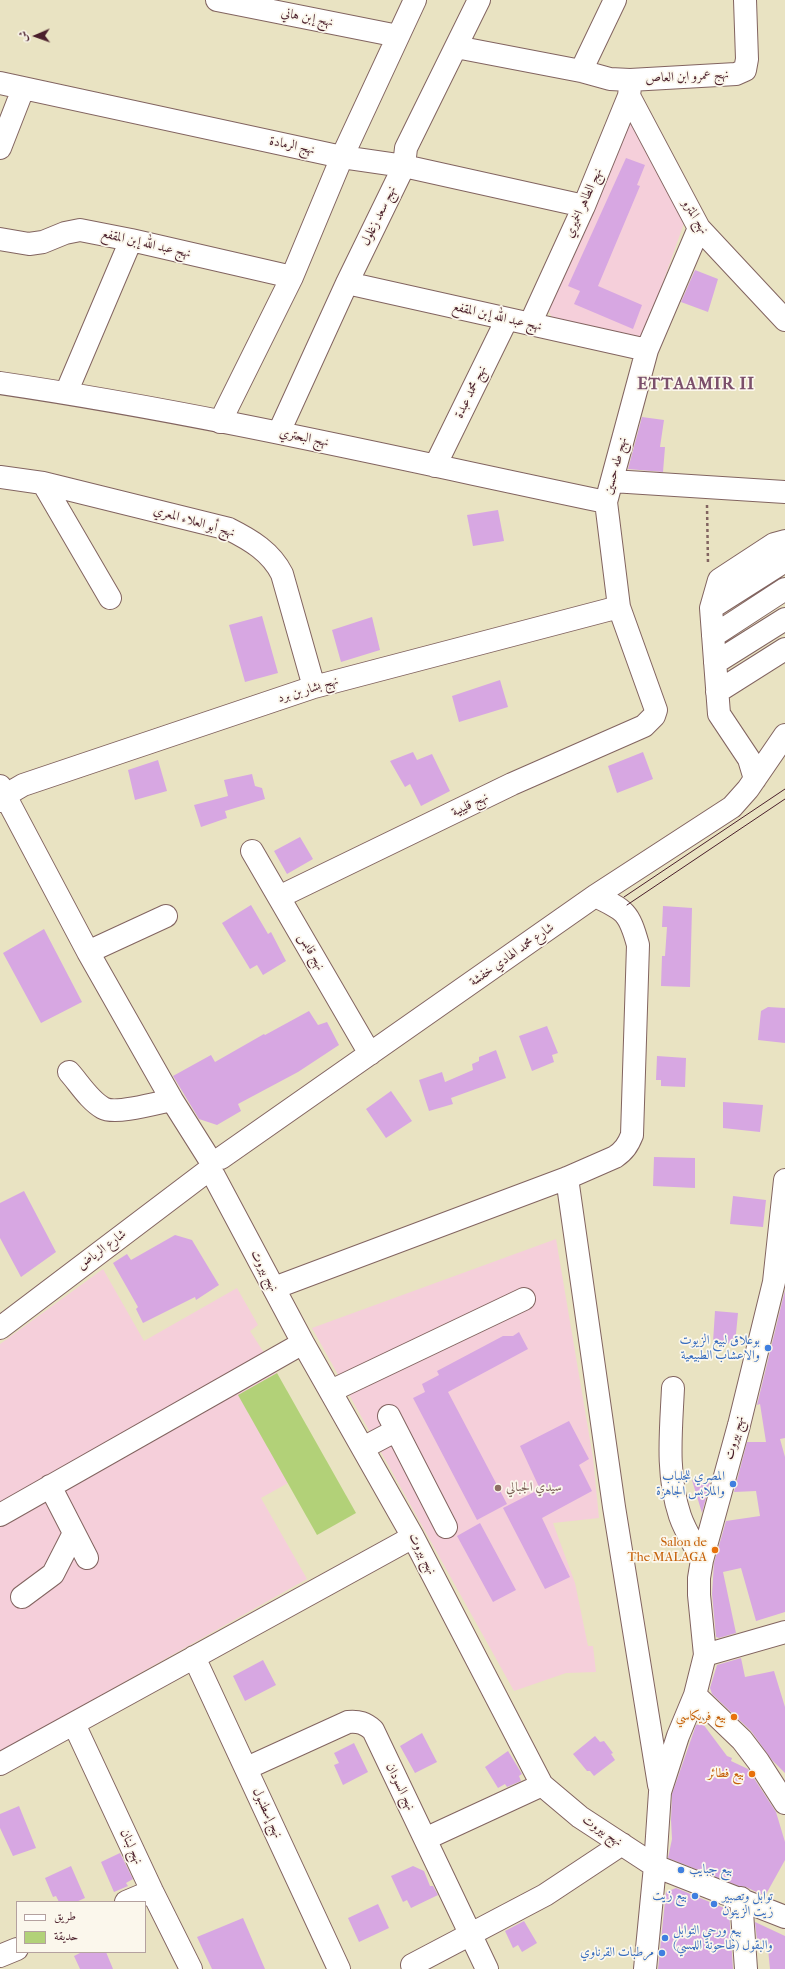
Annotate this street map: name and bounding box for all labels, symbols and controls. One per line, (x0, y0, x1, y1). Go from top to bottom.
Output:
street label: نهج إبن هاني (280, 5, 334, 31)
north arrow (16, 16, 56, 56)
text: ش (17, 31, 30, 42)
street label: نهج عمرو ابن العاص (645, 67, 729, 87)
street label: نهج الرمادة (268, 134, 316, 158)
street label: نهج الطاهر الخميري (562, 166, 606, 240)
street label: نهج سعد زغلول (358, 184, 400, 248)
street label: نهج المترو (678, 197, 712, 237)
street label: نهج عبد الله إبن المقفع (100, 226, 192, 262)
street label: نهج عبد الله إبن المقفع (451, 299, 543, 335)
street label: نهج محمد عبدة (452, 363, 490, 421)
district label: ETTAAMIR II (637, 375, 755, 395)
street label: نهج البحتري (278, 425, 330, 451)
street label: نهج طه حسين (601, 436, 631, 496)
street label: نهج أبو العلاء المعري (152, 503, 236, 541)
street label: نهج بشار بن برد (276, 673, 340, 707)
street label: نهج قليبية (449, 789, 491, 821)
street label: شارع محمد الهادي خفشة (467, 920, 557, 990)
street label: نهج قابس (294, 931, 328, 973)
street label: شارع الرياض (74, 1226, 130, 1274)
street label: نهج بيروت (247, 1248, 281, 1294)
place label: بوعلاق لبيع الزيوت والاعشاب الطبيعية (679, 1333, 760, 1364)
marker: بوعلاق لبيع الزيوت والاعشاب الطبيعية (763, 1343, 773, 1353)
street label: نهج بيروت (722, 1414, 748, 1462)
place label: المصري للجلباب والملابس الجاهزة (656, 1469, 725, 1500)
marker: المصري للجلباب والملابس الجاهزة (728, 1479, 738, 1489)
place label: سيدي الجبالي (506, 1480, 562, 1496)
marker: سيدي الجبالي (493, 1483, 503, 1493)
street label: نهج بيروت (405, 1531, 439, 1577)
place label: Salon de The MALAGA (627, 1535, 707, 1566)
marker: Salon de The MALAGA (710, 1545, 720, 1555)
place label: بيع فريكاسي (676, 1709, 726, 1725)
marker: بيع فريكاسي (729, 1712, 739, 1722)
street label: نهج السودان (382, 1761, 418, 1813)
place label: بيع فطائر (708, 1766, 744, 1782)
marker: بيع فطائر (747, 1769, 757, 1779)
street label: نهج إسطنبول (249, 1785, 285, 1841)
street label: نهج بيروت (579, 1812, 625, 1850)
street label: نهج لبنان (116, 1827, 146, 1867)
place label: بيع جبايب (689, 1862, 732, 1878)
marker: بيع جبايب (676, 1865, 686, 1875)
place label: بيع زيت (652, 1888, 687, 1904)
place label: توابل وتصبير زيت الزيتون (722, 1889, 773, 1920)
marker: بيع زيت (690, 1891, 700, 1901)
marker: توابل وتصبير زيت الزيتون (709, 1899, 719, 1909)
legend (16, 1901, 146, 1953)
text: طريق (54, 1909, 76, 1923)
place label: بيع ورحي التوابل والبقول (طاحونة اللمسي) (673, 1923, 773, 1954)
text: حديقة (54, 1929, 78, 1943)
marker: بيع ورحي التوابل والبقول (طاحونة اللمسي) (660, 1933, 670, 1943)
place label: مرطبات القرناوي (580, 1945, 654, 1961)
marker: مرطبات القرناوي (657, 1948, 667, 1958)

